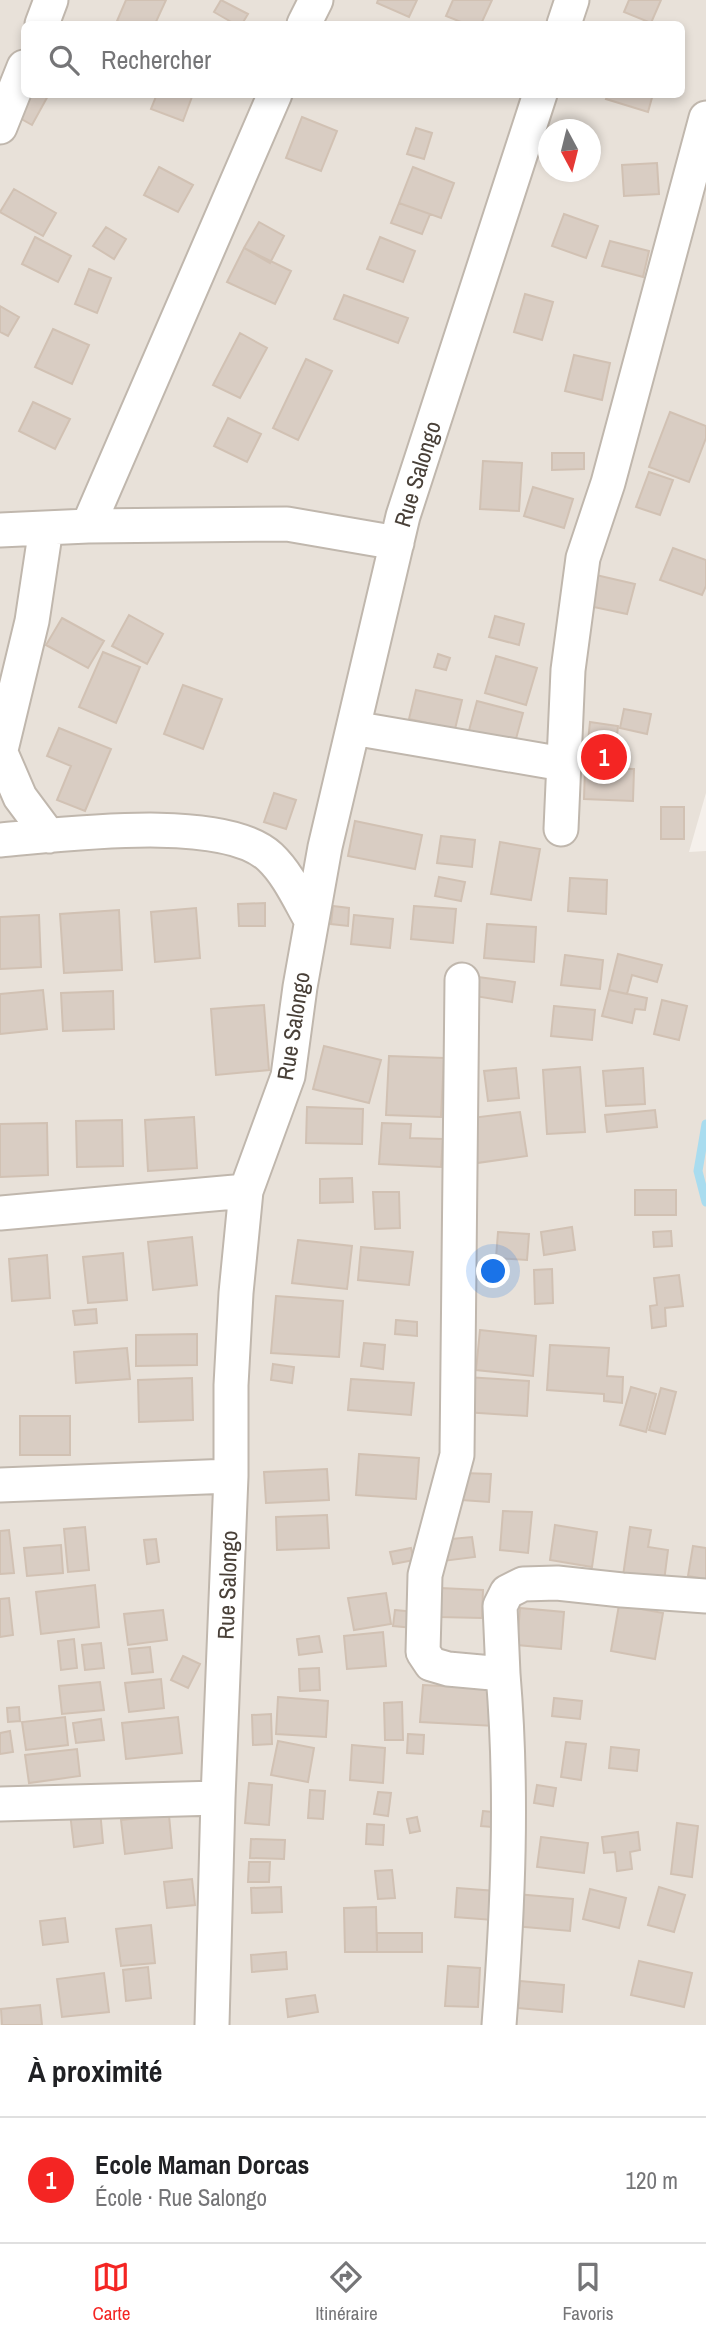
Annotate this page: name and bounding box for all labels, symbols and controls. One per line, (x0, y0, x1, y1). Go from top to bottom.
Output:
search box (21, 21, 685, 98)
icon: search (45, 41, 83, 79)
text: Rechercher (101, 42, 211, 77)
north arrow (538, 119, 601, 182)
street label: Rue Salongo (386, 417, 448, 531)
pin: 1 (581, 731, 627, 783)
street label: Rue Salongo (269, 970, 317, 1082)
your location (476, 1254, 510, 1288)
street label: Rue Salongo (210, 1530, 244, 1640)
text: À proximité (28, 2051, 162, 2091)
text: Ecole Maman Dorcas (95, 2147, 309, 2182)
text: 1 (46, 2165, 56, 2196)
text: 120 m (626, 2165, 678, 2196)
text: École · Rue Salongo (95, 2182, 267, 2213)
tab: Carte (92, 2258, 131, 2326)
tab: Itinéraire (315, 2258, 378, 2326)
tab: Favoris (562, 2258, 614, 2326)

